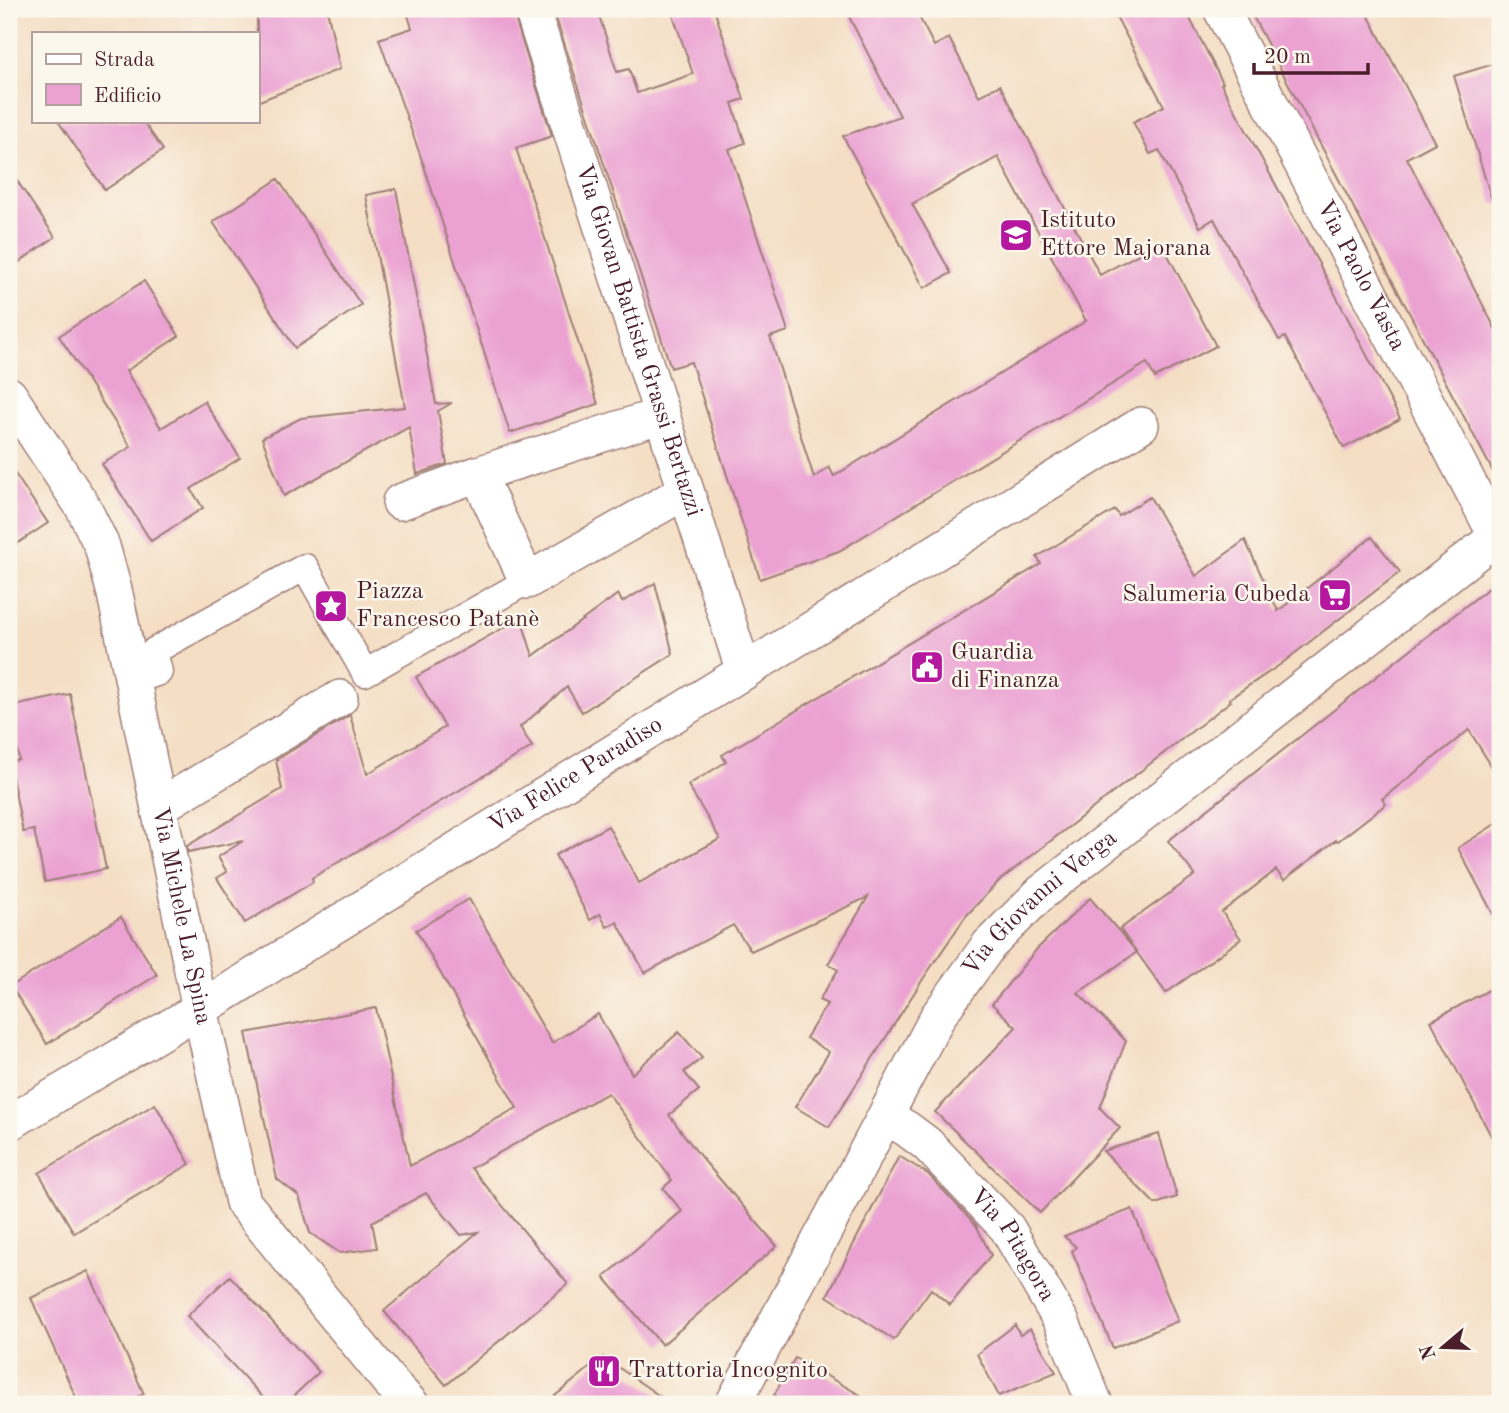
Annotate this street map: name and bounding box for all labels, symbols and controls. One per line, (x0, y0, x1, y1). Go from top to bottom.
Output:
legend (32, 32, 259, 122)
scale bar (1254, 32, 1367, 76)
text: 20 m (1264, 47, 1311, 68)
text: Strada (94, 50, 155, 71)
text: Edificio (94, 86, 162, 107)
street label: Via Giovan Battista Grassi Bertazzi (570, 161, 706, 520)
street label: Via Paolo Vasta (1311, 197, 1409, 355)
place label: Istituto Ettore Majorana (1040, 209, 1211, 261)
school or university icon: Istituto Ettore Majorana (997, 216, 1035, 254)
supermarket icon: Salumeria Cubeda (1316, 576, 1354, 614)
place label: Piazza Francesco Patanè (356, 580, 539, 632)
place label: Salumeria Cubeda (1122, 583, 1310, 607)
place icon: Piazza Francesco Patanè (312, 587, 350, 625)
place label: Guardia di Finanza (951, 641, 1060, 693)
public building icon: Guardia di Finanza (908, 648, 946, 686)
street label: Via Felice Paradiso (485, 713, 667, 838)
street label: Via Michele La Spina (147, 805, 215, 1027)
street label: Via Giovanni Verga (959, 826, 1122, 981)
street label: Via Pitagora (964, 1184, 1059, 1306)
north arrow (1408, 1312, 1478, 1382)
text: N (1418, 1341, 1441, 1362)
restaurant icon: Trattoria Incognito (585, 1352, 623, 1390)
place label: Trattoria Incognito (628, 1359, 828, 1383)

